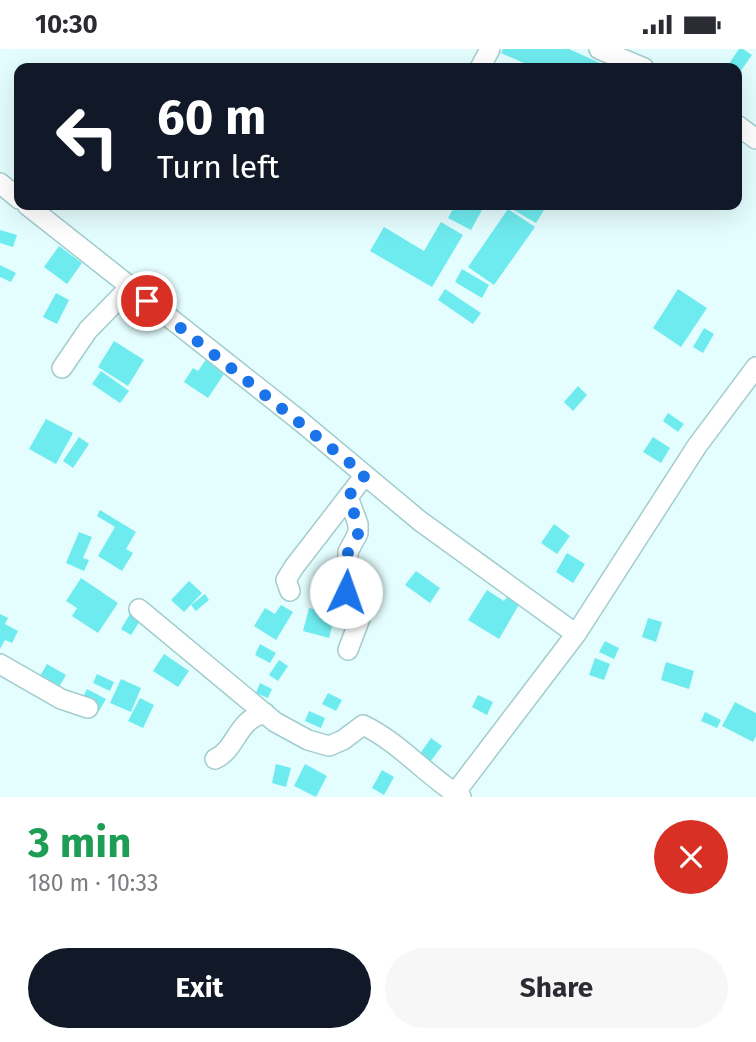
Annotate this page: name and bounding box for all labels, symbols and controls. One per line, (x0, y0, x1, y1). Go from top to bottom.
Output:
text: 10:30 (35, 9, 98, 40)
text: 60 m (157, 88, 266, 147)
icon: left (42, 91, 133, 182)
text: Turn left (157, 148, 279, 186)
pin (117, 271, 177, 331)
icon: arrive (128, 282, 166, 320)
position arrow (309, 555, 383, 629)
text: 3 min (28, 818, 131, 868)
button: close (654, 820, 728, 894)
text: 180 m · 10:33 (28, 869, 158, 897)
button: Exit (28, 948, 371, 1028)
button: Share (385, 948, 728, 1028)

